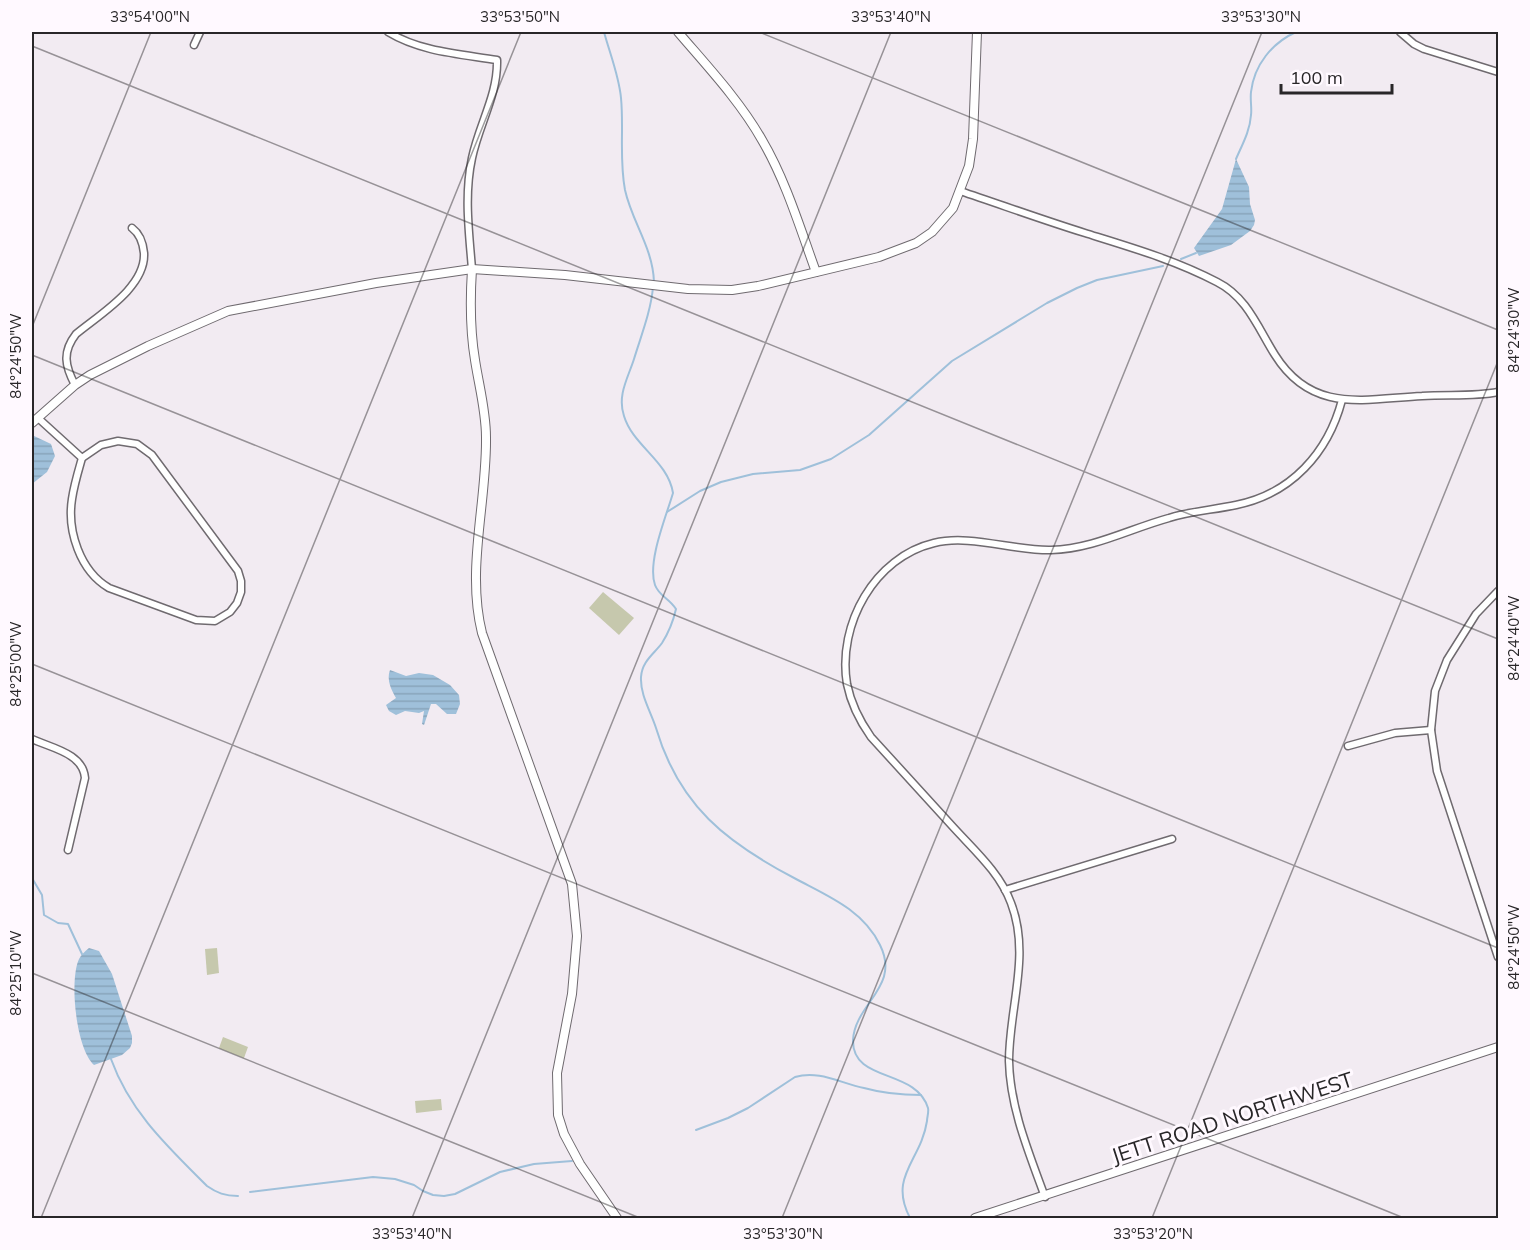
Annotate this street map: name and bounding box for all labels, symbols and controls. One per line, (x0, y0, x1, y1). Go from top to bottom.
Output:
text: 33°54'00"N (110, 7, 190, 26)
text: 33°53'50"N (480, 7, 560, 26)
text: 33°53'40"N (851, 7, 931, 26)
text: 33°53'30"N (1221, 7, 1301, 26)
scale bar (1281, 57, 1392, 95)
text: 100 m (1290, 66, 1343, 89)
text: 84°24'30"W (1504, 287, 1523, 373)
text: 84°24'50"W (6, 313, 25, 399)
text: 84°24'40"W (1504, 595, 1523, 681)
text: 84°25'00"W (6, 621, 25, 707)
text: 84°24'50"W (1504, 904, 1523, 990)
text: 84°25'10"W (6, 930, 25, 1016)
street label: JETT ROAD NORTHWEST (1108, 1065, 1357, 1168)
text: 33°53'40"N (372, 1224, 452, 1243)
text: 33°53'30"N (743, 1224, 823, 1243)
text: 33°53'20"N (1113, 1224, 1193, 1243)

